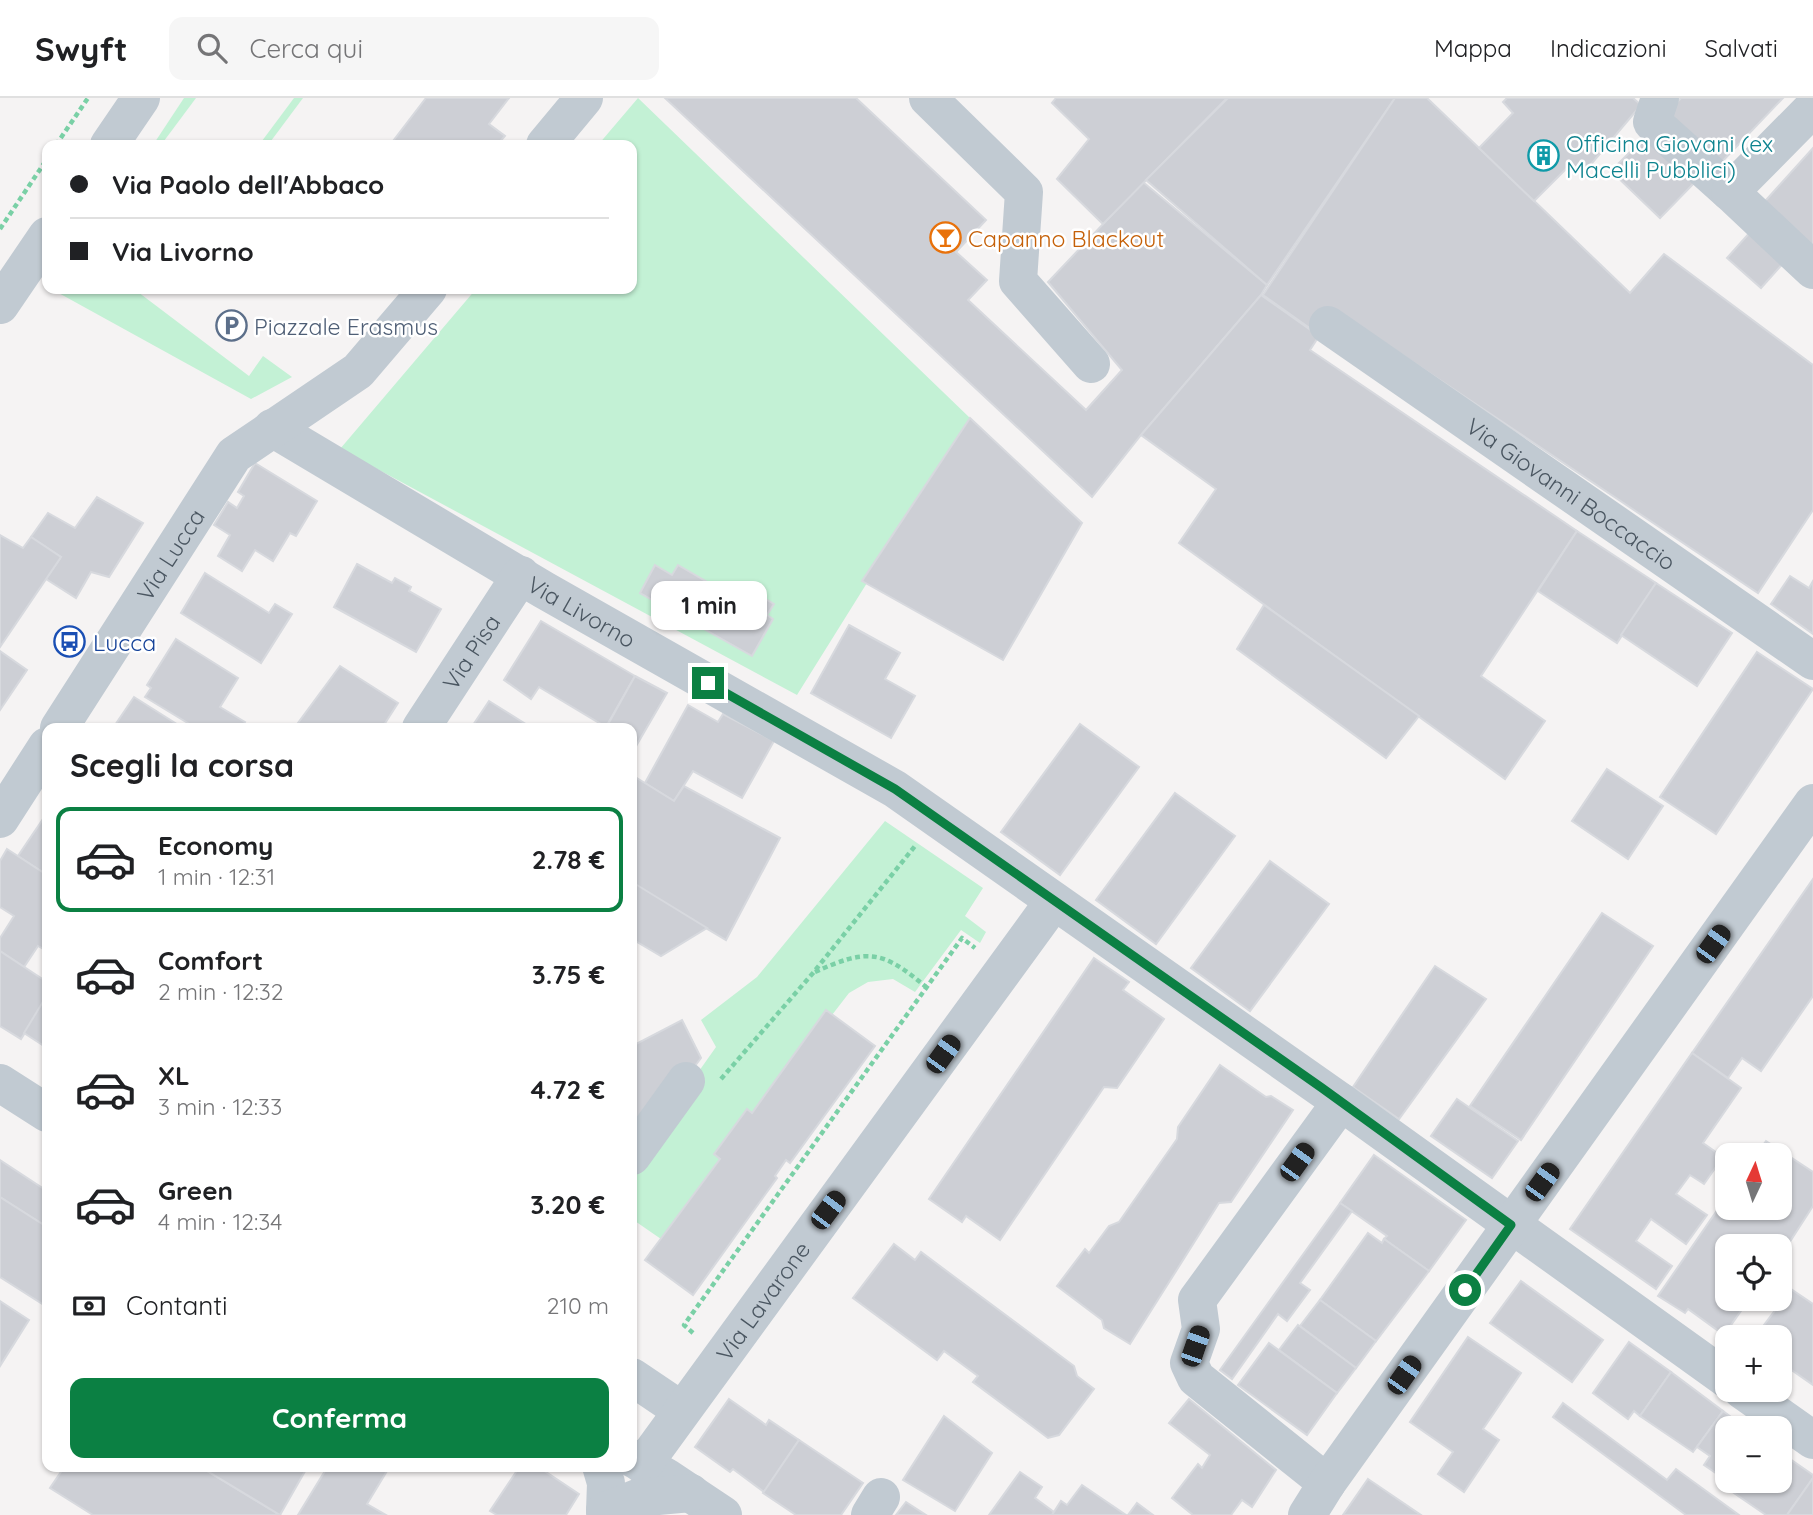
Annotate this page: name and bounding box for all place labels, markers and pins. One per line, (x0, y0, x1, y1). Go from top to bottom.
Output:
place label: Officina Giovani (ex Macelli Pubblici) (1566, 129, 1773, 184)
building icon: Officina Giovani (ex Macelli Pubblici) (1526, 139, 1560, 173)
bar icon: Capanno Blackout (928, 221, 962, 255)
place label: Capanno Blackout (968, 224, 1164, 253)
parking icon: Piazzale Erasmus (214, 309, 248, 343)
place label: Piazzale Erasmus (254, 312, 438, 341)
bus stop icon: Lucca (53, 625, 87, 659)
place label: Lucca (93, 628, 156, 657)

